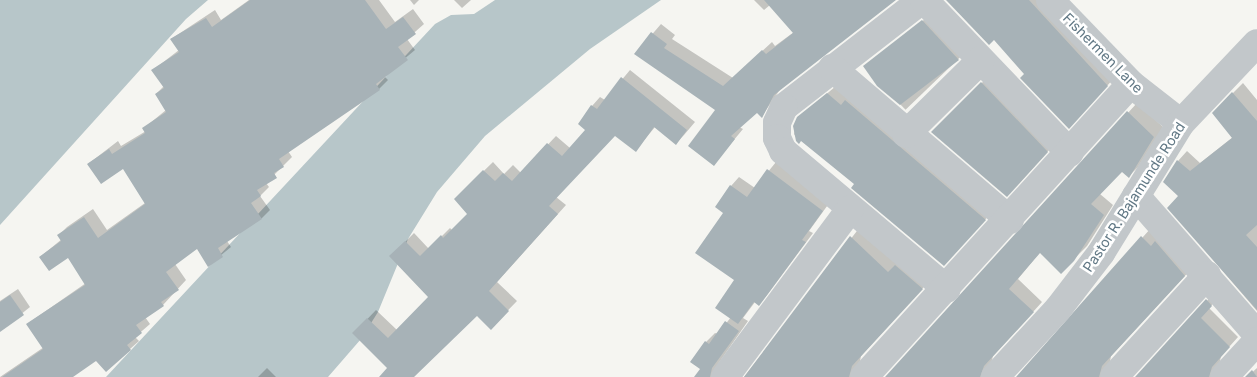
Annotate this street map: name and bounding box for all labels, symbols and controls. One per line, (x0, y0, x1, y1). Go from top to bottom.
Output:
street label: Fishermen Lane (1060, 10, 1146, 96)
street label: Pastor R. Bajamunde Road (1079, 119, 1189, 275)

